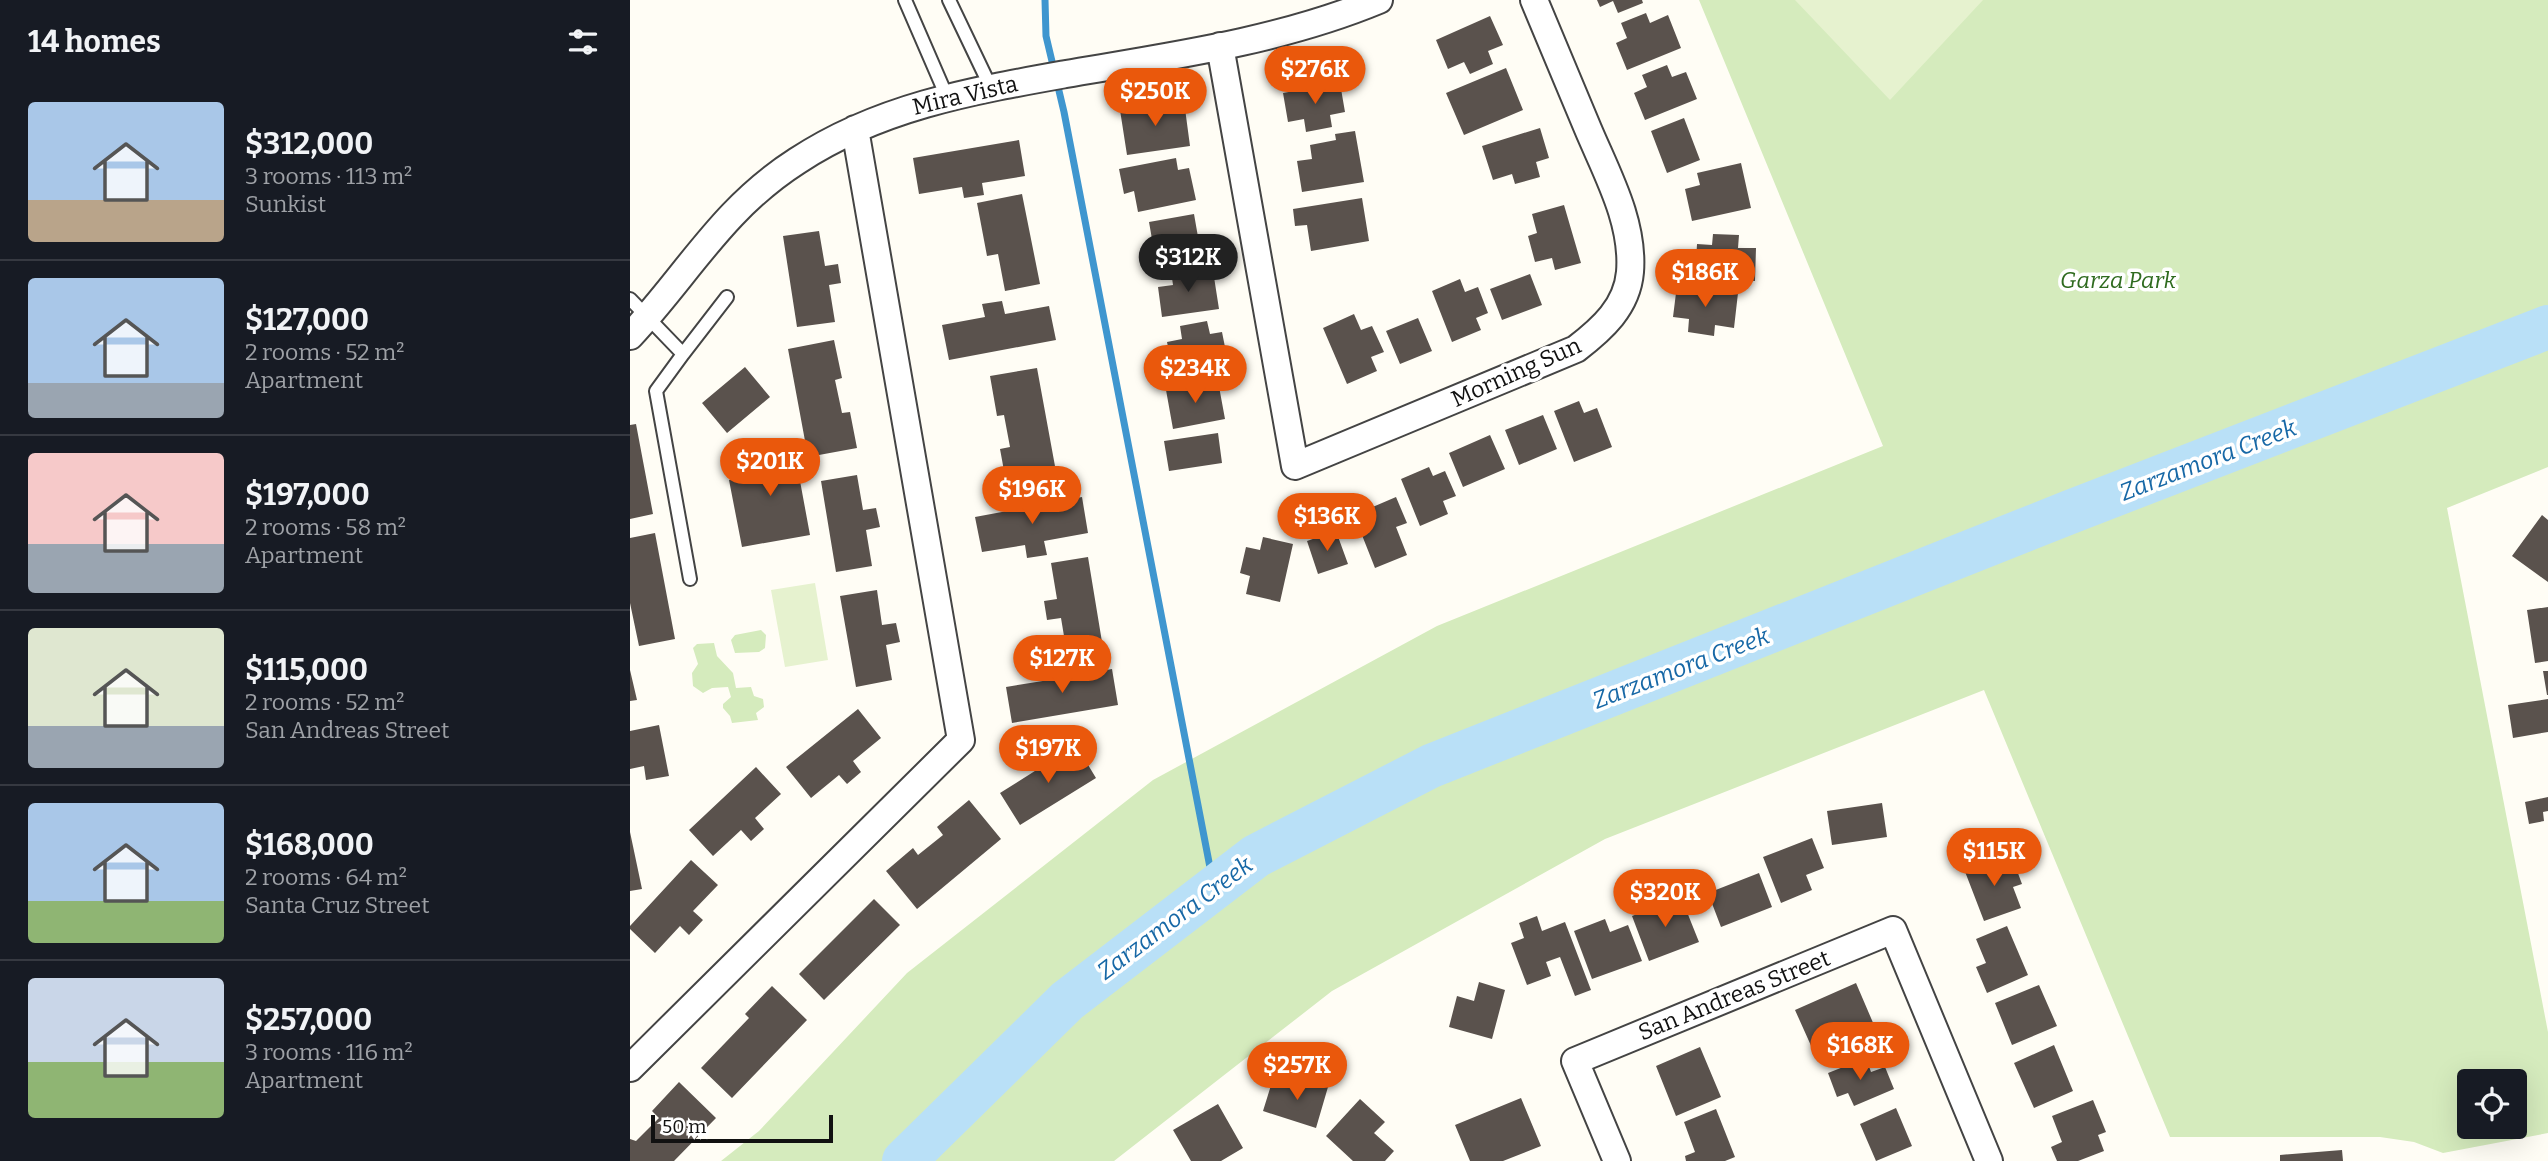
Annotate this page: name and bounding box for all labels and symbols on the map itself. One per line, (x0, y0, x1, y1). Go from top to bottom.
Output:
pin: $276K (1266, 46, 1364, 106)
pin: $250K (1106, 68, 1204, 128)
street label: Mira Vista (910, 69, 1021, 121)
pin: $312K (1139, 234, 1237, 294)
pin: $186K (1656, 250, 1754, 309)
park label: Garza Park (2060, 266, 2177, 294)
street label: Morning Sun (1447, 331, 1586, 413)
pin: $234K (1146, 346, 1244, 405)
water label: Zarzamora Creek (2116, 413, 2301, 507)
pin: $201K (721, 438, 819, 498)
pin: $196K (983, 466, 1081, 526)
pin: $136K (1278, 494, 1376, 553)
water label: Zarzamora Creek (1589, 621, 1774, 715)
pin: $127K (1013, 636, 1111, 695)
pin: $197K (999, 726, 1097, 785)
pin: $115K (1945, 828, 2043, 888)
water label: Zarzamora Creek (1092, 850, 1259, 985)
pin: $320K (1616, 870, 1714, 929)
street label: San Andreas Street (1634, 944, 1834, 1046)
pin: $168K (1811, 1023, 1909, 1082)
pin: $257K (1248, 1042, 1346, 1102)
scale bar (651, 1112, 833, 1144)

